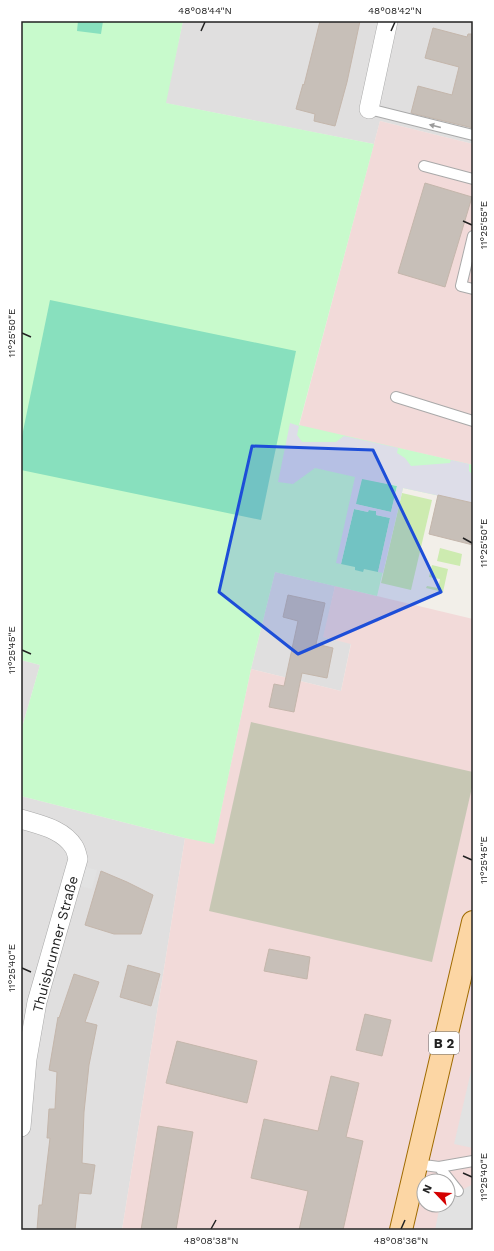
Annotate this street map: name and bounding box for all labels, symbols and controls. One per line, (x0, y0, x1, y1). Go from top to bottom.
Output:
text: 48°08'44"N (178, 5, 232, 16)
text: 48°08'42"N (368, 5, 422, 16)
one-way arrow (429, 123, 441, 129)
text: 11°25'55"E (478, 201, 489, 249)
text: 11°25'50"E (6, 309, 17, 357)
text: 11°25'50"E (478, 519, 489, 567)
text: 11°25'45"E (6, 626, 17, 674)
text: 11°25'45"E (478, 836, 489, 884)
street label: Thuisbrunner Straße (29, 874, 81, 1014)
text: 11°25'40"E (6, 944, 17, 992)
road number: B 2 (429, 1032, 459, 1054)
text: 11°25'40"E (478, 1153, 489, 1201)
north arrow (416, 1173, 456, 1213)
text: N (420, 1183, 435, 1195)
text: 48°08'38"N (184, 1235, 238, 1246)
text: 48°08'36"N (374, 1235, 428, 1246)

